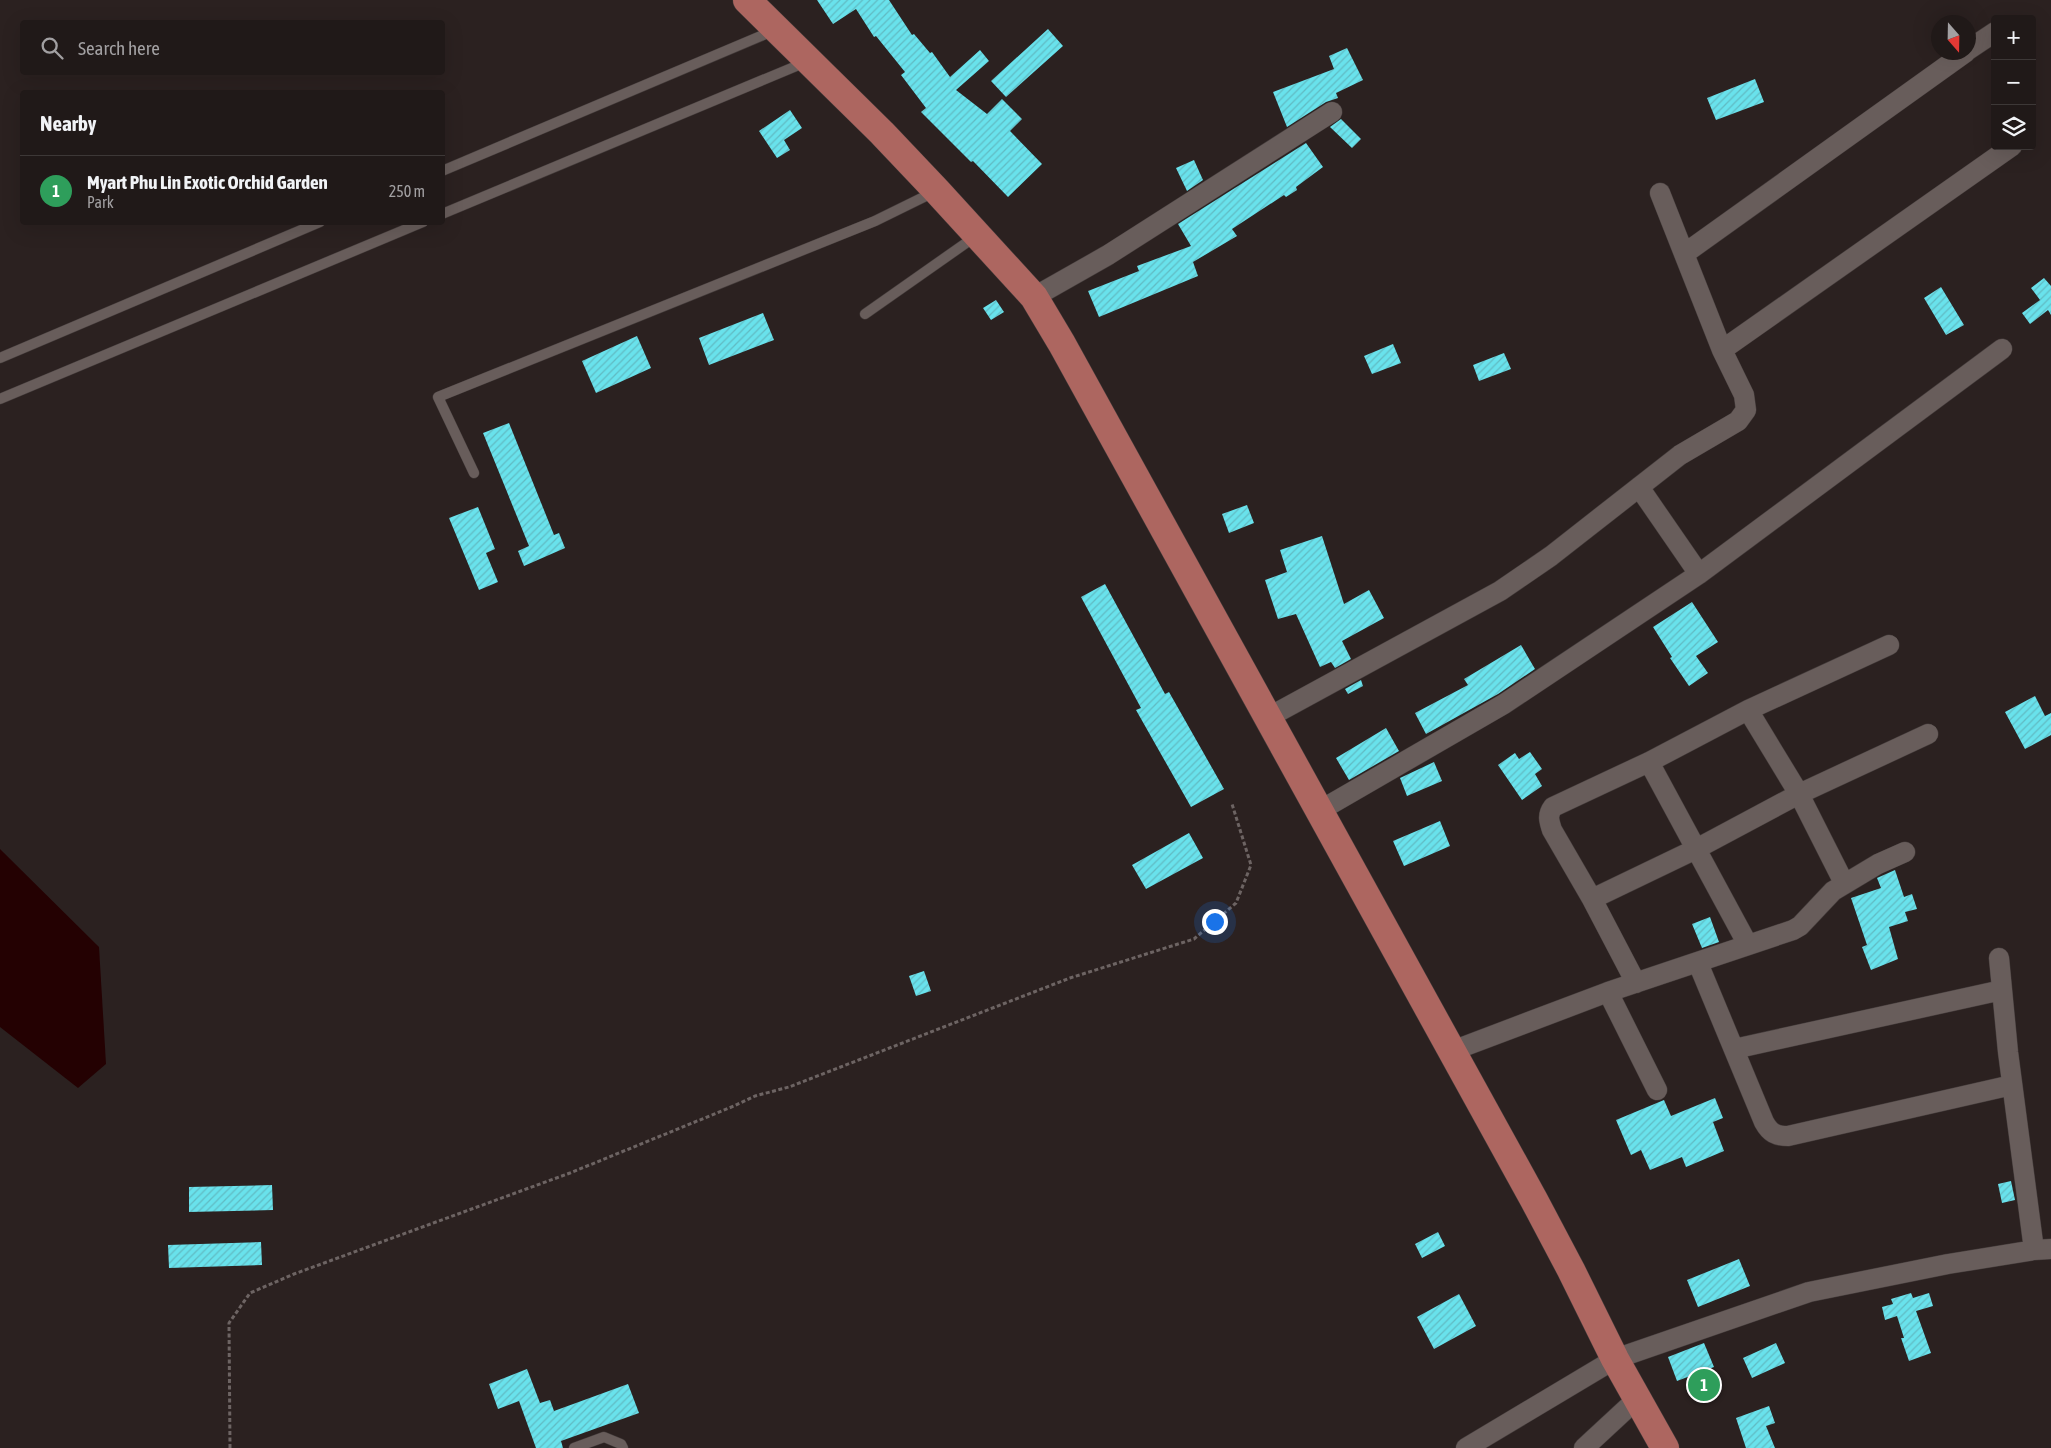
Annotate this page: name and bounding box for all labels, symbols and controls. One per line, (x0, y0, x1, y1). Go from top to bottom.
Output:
north arrow (1931, 15, 1976, 60)
map controls (1991, 15, 2036, 150)
button: + (1991, 15, 2036, 60)
search box (20, 20, 445, 75)
icon: search (38, 34, 66, 62)
text: Search here (78, 37, 160, 59)
button: − (1991, 60, 2036, 105)
button: layers (1991, 105, 2036, 150)
text: Nearby (40, 111, 96, 135)
text: Myart Phu Lin Exotic Orchid Garden (87, 171, 328, 193)
text: 1 (52, 182, 60, 200)
text: 250 m (389, 182, 425, 200)
text: Park (87, 193, 114, 211)
your location (1202, 909, 1228, 935)
pin: 1 (1688, 1366, 1720, 1404)

